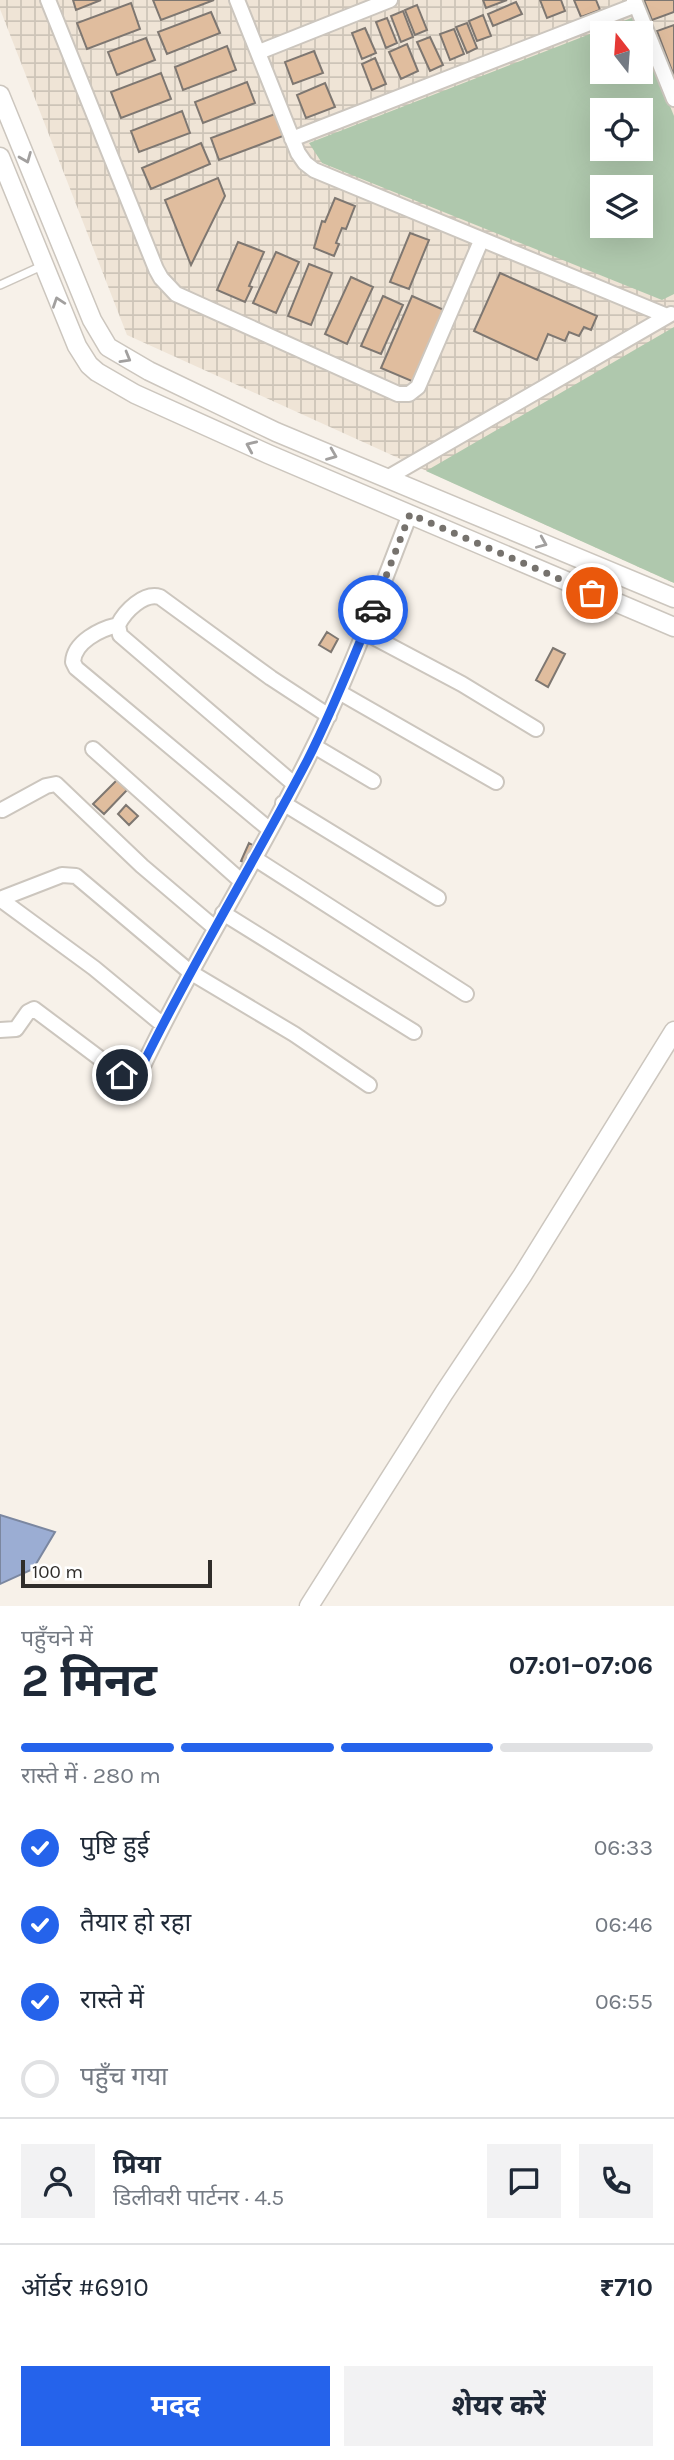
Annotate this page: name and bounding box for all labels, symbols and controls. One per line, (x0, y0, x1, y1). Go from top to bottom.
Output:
north arrow (590, 21, 653, 84)
map controls (590, 21, 653, 238)
button: locate (590, 98, 653, 161)
one-way arrow (17, 152, 31, 164)
button: layers (590, 175, 653, 238)
one-way arrow (53, 297, 67, 309)
one-way arrow (119, 350, 131, 363)
one-way arrow (246, 441, 258, 455)
one-way arrow (325, 447, 337, 461)
one-way arrow (534, 535, 547, 549)
pin (562, 563, 622, 623)
icon: bag (573, 574, 611, 612)
courier (338, 575, 408, 645)
icon: car (354, 591, 392, 629)
pin (92, 1045, 152, 1105)
icon: home (103, 1056, 141, 1094)
scale bar (21, 1557, 212, 1589)
text: 100 m (32, 1561, 83, 1583)
text: पहुँचने में (21, 1625, 93, 1652)
text: 07:01–07:06 (509, 1650, 653, 1681)
text: 2 मिनट (21, 1654, 157, 1708)
text: रास्ते में · 280 m (21, 1762, 161, 1789)
icon: check (21, 1829, 59, 1867)
text: पुष्टि हुई (80, 1830, 149, 1861)
text: 06:33 (594, 1834, 653, 1861)
icon: check (21, 1906, 59, 1944)
text: तैयार हो रहा (80, 1907, 191, 1938)
text: 06:46 (595, 1911, 653, 1938)
icon: check (21, 1983, 59, 2021)
text: रास्ते में (80, 1984, 144, 2015)
text: 06:55 (595, 1988, 653, 2015)
text: पहुँच गया (80, 2061, 168, 2092)
button: person (21, 2144, 95, 2218)
button: chat (487, 2144, 561, 2218)
button: phone (579, 2144, 653, 2218)
text: प्रिया (113, 2149, 161, 2180)
text: डिलीवरी पार्टनर · 4.5 (113, 2184, 284, 2211)
text: ऑर्डर #6910 (21, 2272, 149, 2303)
text: ₹710 (599, 2272, 653, 2303)
button: मदद (21, 2366, 330, 2446)
button: शेयर करें (344, 2366, 653, 2446)

